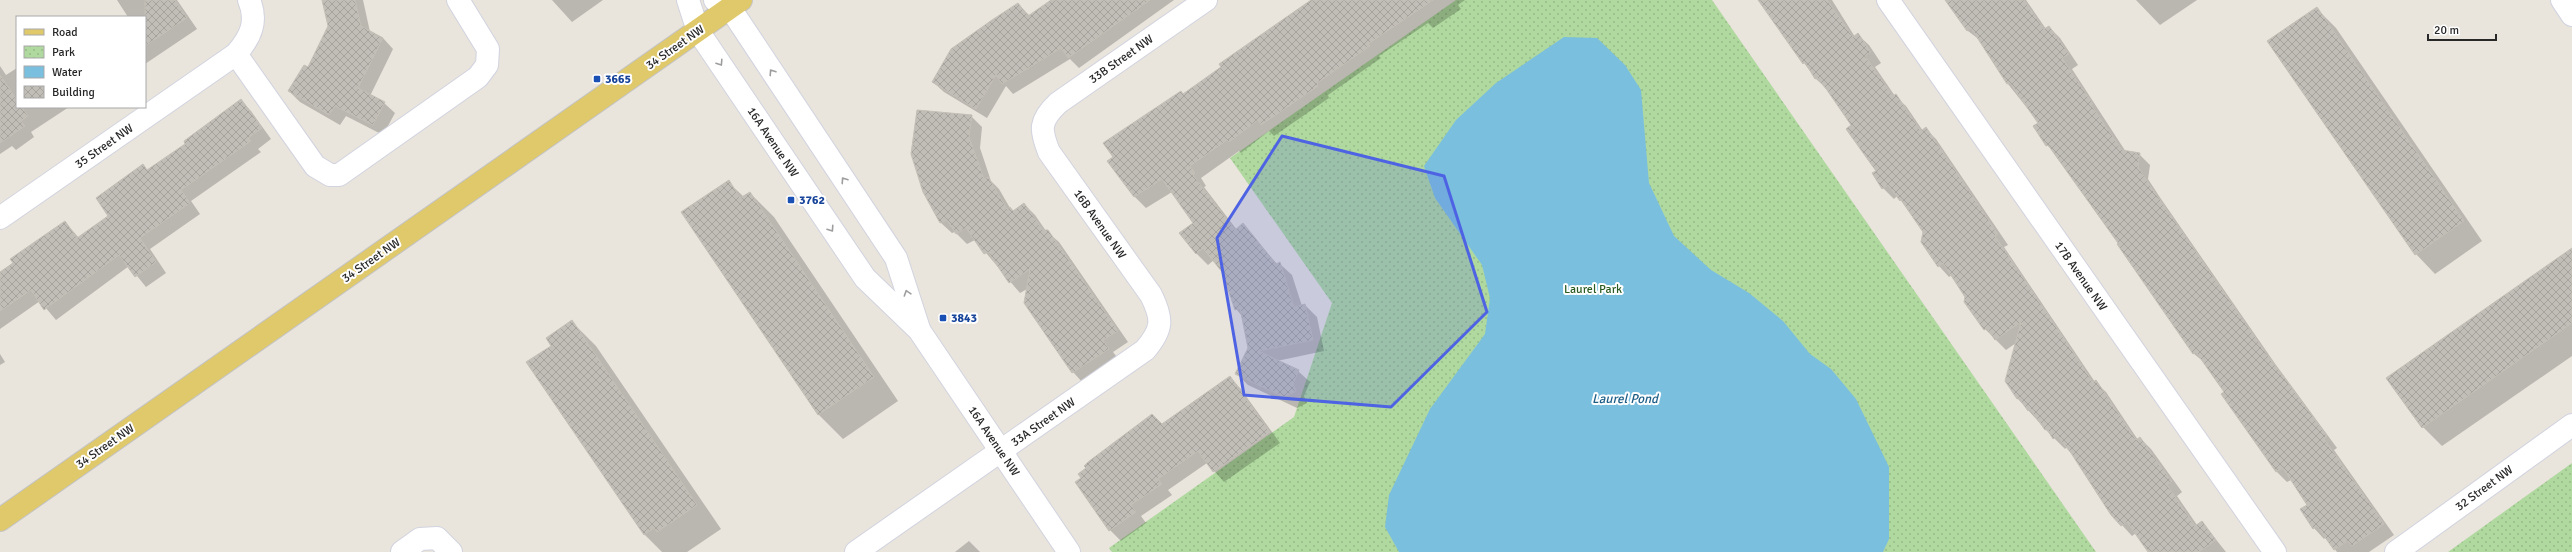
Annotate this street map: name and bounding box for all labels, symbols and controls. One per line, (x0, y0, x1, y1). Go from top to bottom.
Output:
legend (16, 16, 146, 108)
scale bar (2428, 16, 2496, 42)
street label: 34 Street NW (643, 22, 707, 73)
text: 20 m (2434, 23, 2459, 38)
text: Road (52, 25, 78, 40)
street label: 33B Street NW (1086, 32, 1156, 87)
text: Park (52, 45, 75, 60)
one-way arrow (715, 59, 723, 66)
text: Water (52, 65, 83, 80)
one-way arrow (769, 69, 777, 76)
place label: 3665 (605, 72, 631, 87)
marker: 3665 (592, 74, 602, 84)
text: Building (52, 85, 95, 100)
street label: 16A Avenue NW (744, 104, 802, 180)
street label: 35 Street NW (72, 121, 136, 172)
one-way arrow (841, 177, 849, 184)
street label: 16B Avenue NW (1070, 187, 1129, 262)
place label: 3762 (799, 193, 825, 208)
marker: 3762 (786, 195, 796, 205)
one-way arrow (826, 225, 834, 232)
street label: 34 Street NW (339, 235, 403, 286)
street label: 17B Avenue NW (2051, 239, 2110, 314)
park label: Laurel Park (1564, 282, 1622, 297)
one-way arrow (903, 290, 912, 297)
place label: 3843 (951, 311, 977, 326)
marker: 3843 (938, 313, 948, 323)
water label: Laurel Pond (1592, 391, 1660, 407)
street label: 33A Street NW (1008, 395, 1078, 450)
street label: 16A Avenue NW (965, 403, 1023, 479)
street label: 34 Street NW (73, 421, 137, 472)
street label: 32 Street NW (2452, 462, 2516, 514)

